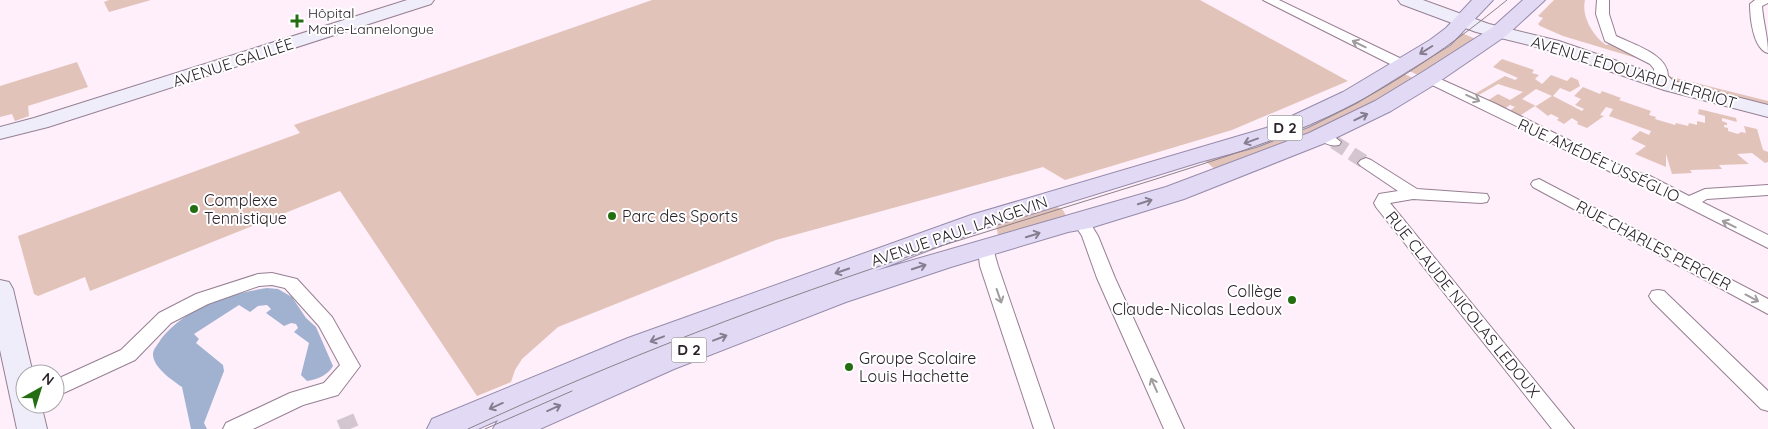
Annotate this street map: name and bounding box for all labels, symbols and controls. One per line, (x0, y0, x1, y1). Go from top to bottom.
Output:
place label: Hôpital Marie-Lannelongue (308, 4, 434, 38)
marker: Hôpital Marie-Lannelongue (290, 14, 304, 28)
street label: AVENUE ÉDOUARD HERRIOT (1529, 31, 1739, 113)
street label: AVENUE GALILÉE (170, 33, 296, 91)
one-way arrow (1352, 39, 1367, 49)
one-way arrow (1419, 45, 1433, 56)
one-way arrow (1465, 94, 1480, 104)
one-way arrow (1353, 112, 1368, 122)
street label: RUE AMÉDÉE USSÉGLIO (1515, 114, 1683, 206)
road number: D 2 (1268, 116, 1302, 140)
one-way arrow (1244, 136, 1259, 146)
place label: Complexe Tennistique (204, 190, 287, 228)
street label: AVENUE PAUL LANGEVIN (868, 191, 1050, 271)
street label: RUE CHARLES PERCIER (1573, 196, 1735, 294)
one-way arrow (1136, 197, 1152, 207)
marker: Complexe Tennistique (188, 203, 200, 215)
place label: Parc des Sports (622, 206, 738, 226)
street label: RUE CLAUDE NICOLAS LEDOUX (1382, 207, 1545, 401)
marker: Parc des Sports (606, 210, 618, 222)
one-way arrow (1722, 218, 1737, 228)
one-way arrow (1024, 229, 1040, 239)
one-way arrow (911, 262, 927, 272)
one-way arrow (835, 267, 851, 277)
place label: Collège Claude-Nicolas Ledoux (1112, 281, 1282, 319)
one-way arrow (994, 287, 1004, 303)
marker: Collège Claude-Nicolas Ledoux (1286, 294, 1298, 306)
one-way arrow (1744, 294, 1759, 303)
one-way arrow (712, 333, 727, 342)
one-way arrow (650, 335, 665, 344)
road number: D 2 (672, 338, 706, 362)
place label: Groupe Scolaire Louis Hachette (859, 348, 976, 386)
marker: Groupe Scolaire Louis Hachette (843, 361, 855, 373)
north arrow (15, 364, 65, 414)
text: N (39, 369, 58, 389)
one-way arrow (1149, 378, 1158, 393)
one-way arrow (489, 402, 504, 412)
one-way arrow (546, 403, 561, 413)

